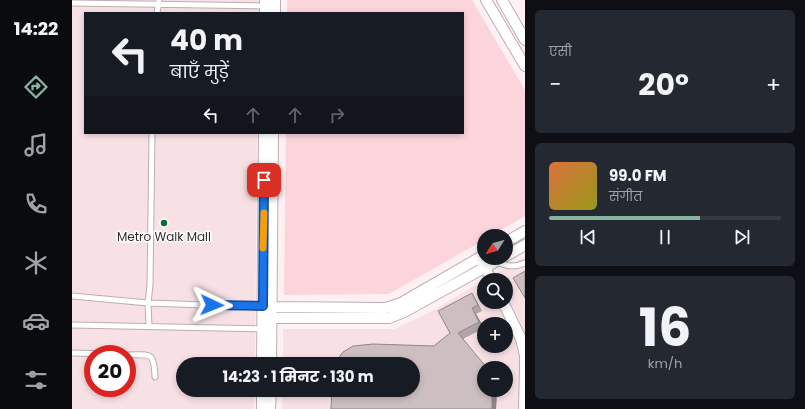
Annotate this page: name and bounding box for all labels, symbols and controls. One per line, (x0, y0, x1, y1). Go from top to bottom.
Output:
text: 14:22 (14, 16, 58, 41)
text: 40 m (170, 21, 243, 60)
icon: left (104, 28, 156, 80)
text: एसी (549, 42, 572, 61)
text: बाएँ मुड़ें (170, 59, 229, 84)
text: 20° (638, 63, 689, 106)
text: − (549, 69, 561, 100)
text: + (766, 69, 781, 100)
icon: directions (22, 73, 50, 101)
icon: left (200, 104, 222, 126)
icon: ahead (242, 104, 264, 126)
icon: ahead (284, 104, 306, 126)
icon: right (326, 104, 348, 126)
icon: music (22, 131, 50, 159)
pin (247, 163, 281, 197)
text: 99.0 FM (609, 165, 667, 186)
icon: arrive (253, 169, 275, 191)
text: संगीत (609, 187, 642, 206)
icon: phone (22, 190, 50, 218)
marker: Metro Walk Mall (159, 218, 169, 228)
icon: previous (577, 226, 599, 248)
icon: pause (654, 226, 676, 248)
icon: next (731, 226, 753, 248)
place label: Metro Walk Mall (117, 228, 211, 245)
north arrow (477, 229, 513, 265)
map controls (477, 229, 513, 397)
icon: climate (22, 249, 50, 277)
button: search (477, 273, 513, 309)
position arrow (191, 284, 233, 326)
text: 16 (639, 291, 691, 364)
icon: car (22, 307, 50, 335)
button: + (477, 317, 513, 353)
speed limit sign: 20 (84, 345, 136, 397)
text: km/h (648, 354, 682, 373)
button: − (477, 361, 513, 397)
icon: filters (22, 366, 50, 394)
text: 14:23 · 1 मिनट · 130 m (222, 366, 374, 387)

